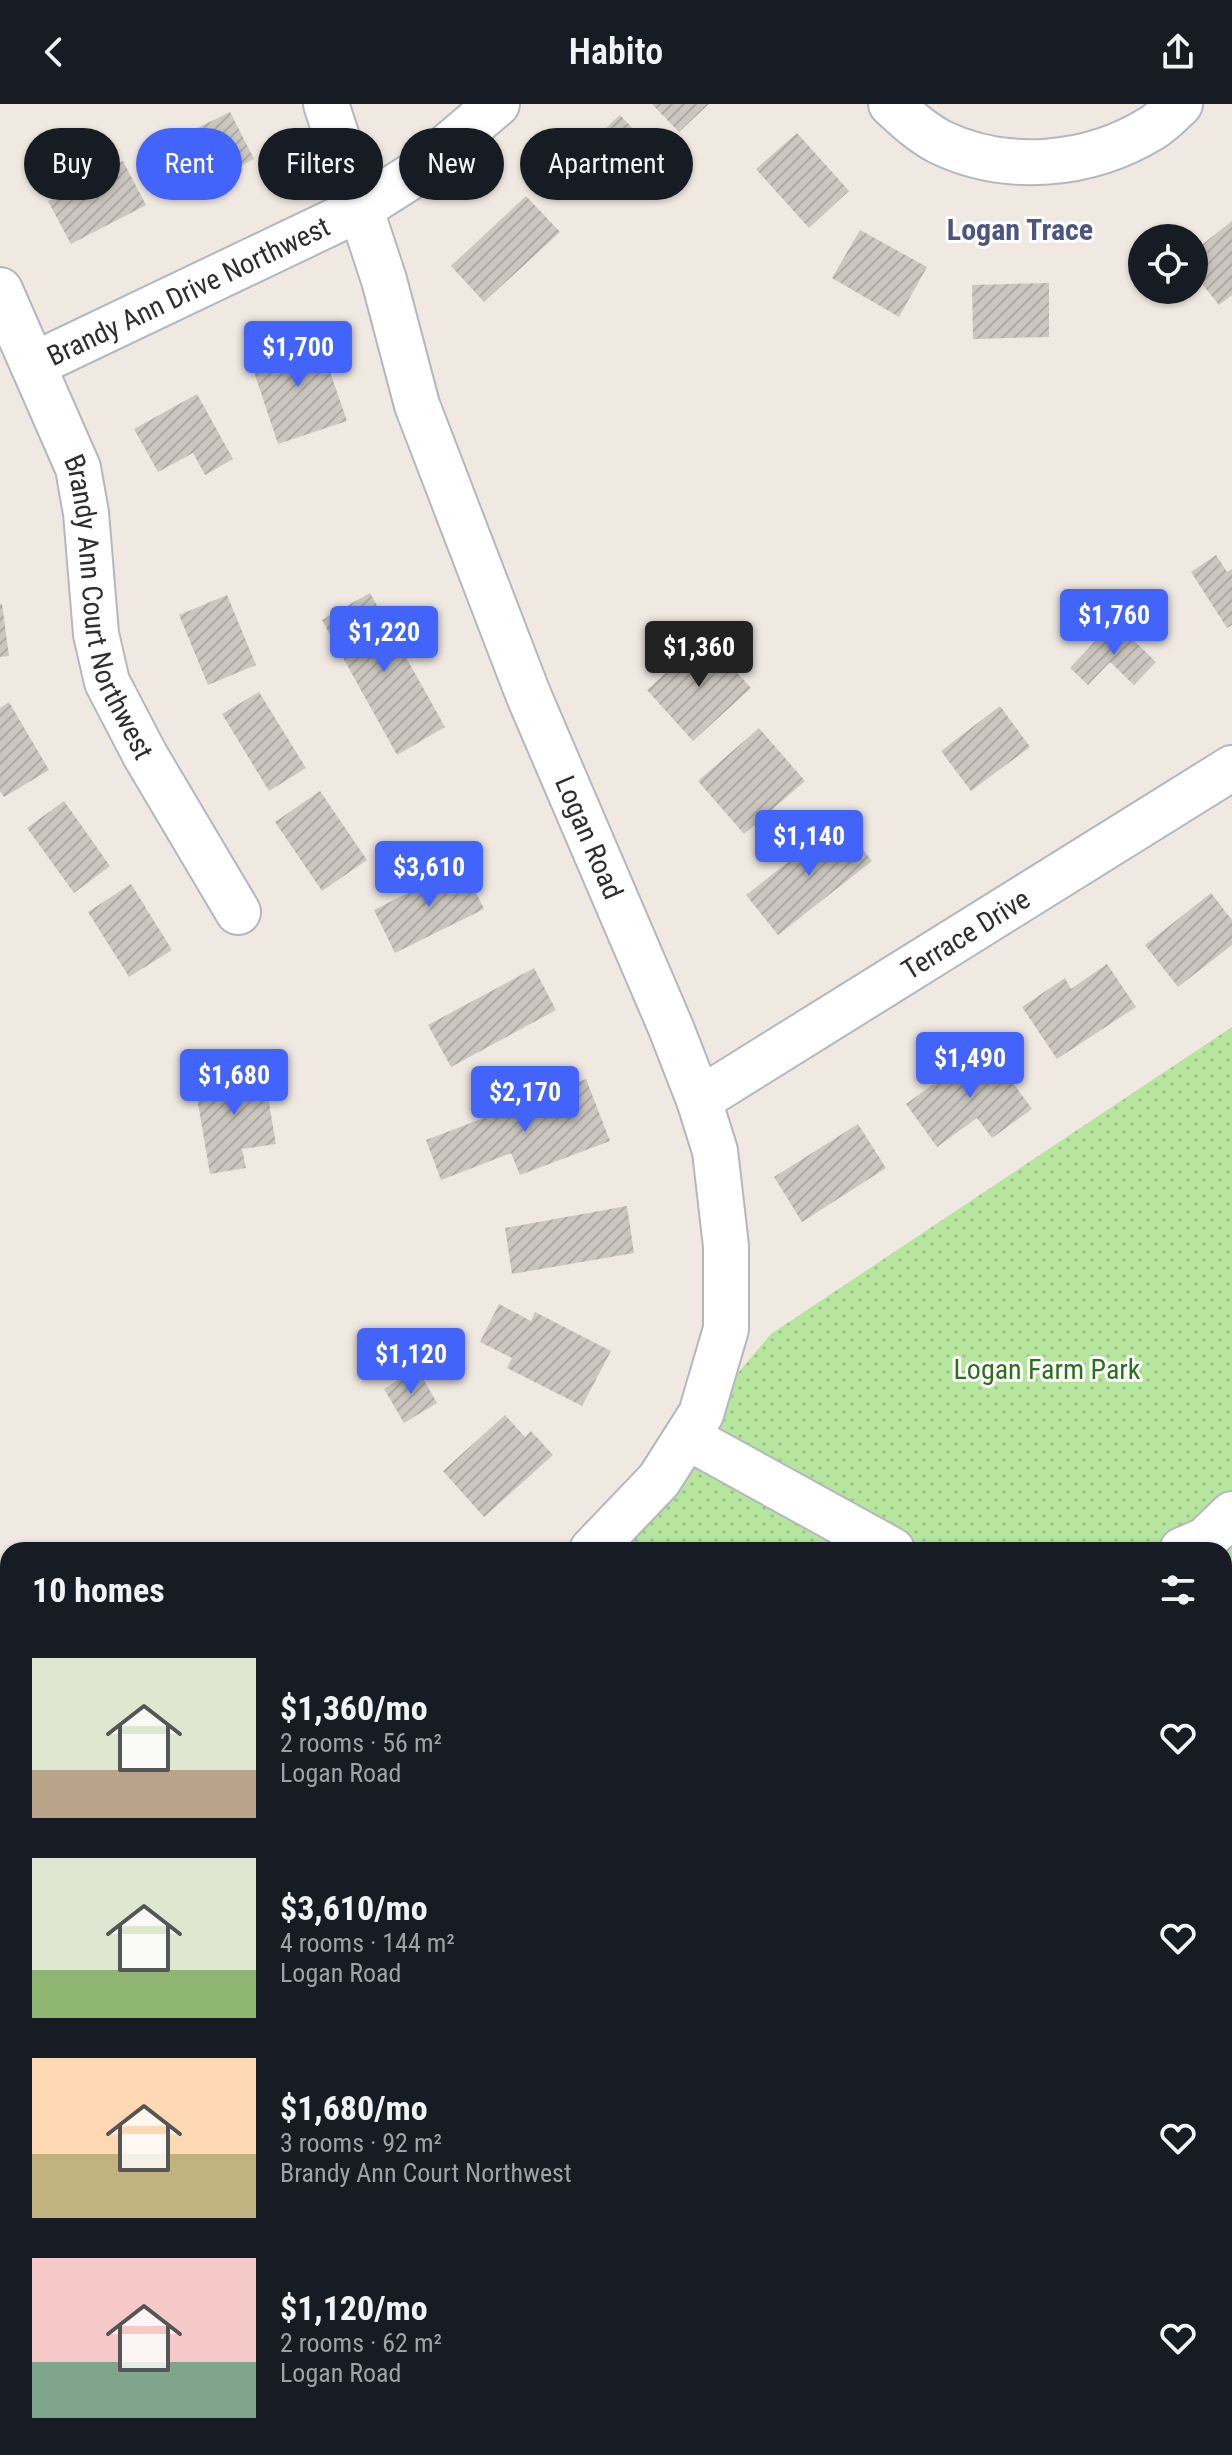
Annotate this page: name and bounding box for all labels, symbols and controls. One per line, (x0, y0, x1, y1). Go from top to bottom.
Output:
icon: back (32, 30, 76, 74)
icon: share (1156, 30, 1200, 74)
text: Habito (569, 31, 663, 73)
chip: Buy (24, 128, 120, 200)
chip: Rent (136, 128, 242, 200)
chip: Filters (258, 128, 383, 200)
chip: New (399, 128, 504, 200)
chip: Apartment (520, 128, 693, 200)
street label: Brandy Ann Drive Northwest (42, 209, 335, 372)
district label: Logan Trace (947, 212, 1093, 247)
map controls (1128, 224, 1208, 304)
button: locate (1128, 224, 1208, 304)
pin: $1,700 (233, 321, 363, 389)
text: $1,700 (262, 332, 334, 362)
street label: Brandy Ann Court Northwest (57, 449, 161, 765)
pin: $1,760 (1049, 589, 1179, 657)
text: $1,760 (1078, 600, 1150, 630)
pin: $1,220 (319, 606, 449, 674)
text: $1,220 (348, 617, 420, 647)
pin: $1,360 (634, 621, 764, 689)
text: $1,360 (663, 632, 735, 662)
street label: Logan Road (548, 771, 630, 904)
pin: $1,140 (744, 810, 874, 878)
text: $1,140 (773, 821, 845, 851)
pin: $3,610 (364, 841, 494, 909)
text: $3,610 (393, 852, 465, 882)
street label: Terrace Drive (895, 882, 1036, 986)
pin: $1,490 (905, 1032, 1035, 1100)
text: $1,490 (934, 1043, 1006, 1073)
pin: $1,680 (169, 1049, 299, 1117)
text: $1,680 (198, 1060, 270, 1090)
pin: $2,170 (460, 1066, 590, 1134)
text: $2,170 (489, 1077, 561, 1107)
pin: $1,120 (346, 1328, 476, 1396)
text: $1,120 (375, 1339, 447, 1369)
park label: Logan Farm Park (954, 1353, 1141, 1386)
icon: filters (1156, 1568, 1200, 1612)
text: 10 homes (32, 1570, 165, 1610)
text: $1,360/mo (280, 1688, 428, 1728)
icon: home (96, 1690, 192, 1786)
icon: heart (1156, 1716, 1200, 1760)
text: 2 rooms · 56 m² (280, 1728, 442, 1758)
text: Logan Road (280, 1758, 401, 1788)
text: $3,610/mo (280, 1888, 428, 1928)
icon: home (96, 1890, 192, 1986)
icon: heart (1156, 1916, 1200, 1960)
text: 4 rooms · 144 m² (280, 1928, 455, 1958)
text: Logan Road (280, 1958, 401, 1988)
text: $1,680/mo (280, 2088, 428, 2128)
icon: home (96, 2090, 192, 2186)
icon: heart (1156, 2116, 1200, 2160)
text: 3 rooms · 92 m² (280, 2128, 442, 2158)
text: Brandy Ann Court Northwest (280, 2158, 572, 2188)
text: $1,120/mo (280, 2288, 428, 2328)
icon: home (96, 2290, 192, 2386)
icon: heart (1156, 2316, 1200, 2360)
text: 2 rooms · 62 m² (280, 2328, 442, 2358)
text: Logan Road (280, 2358, 401, 2388)

